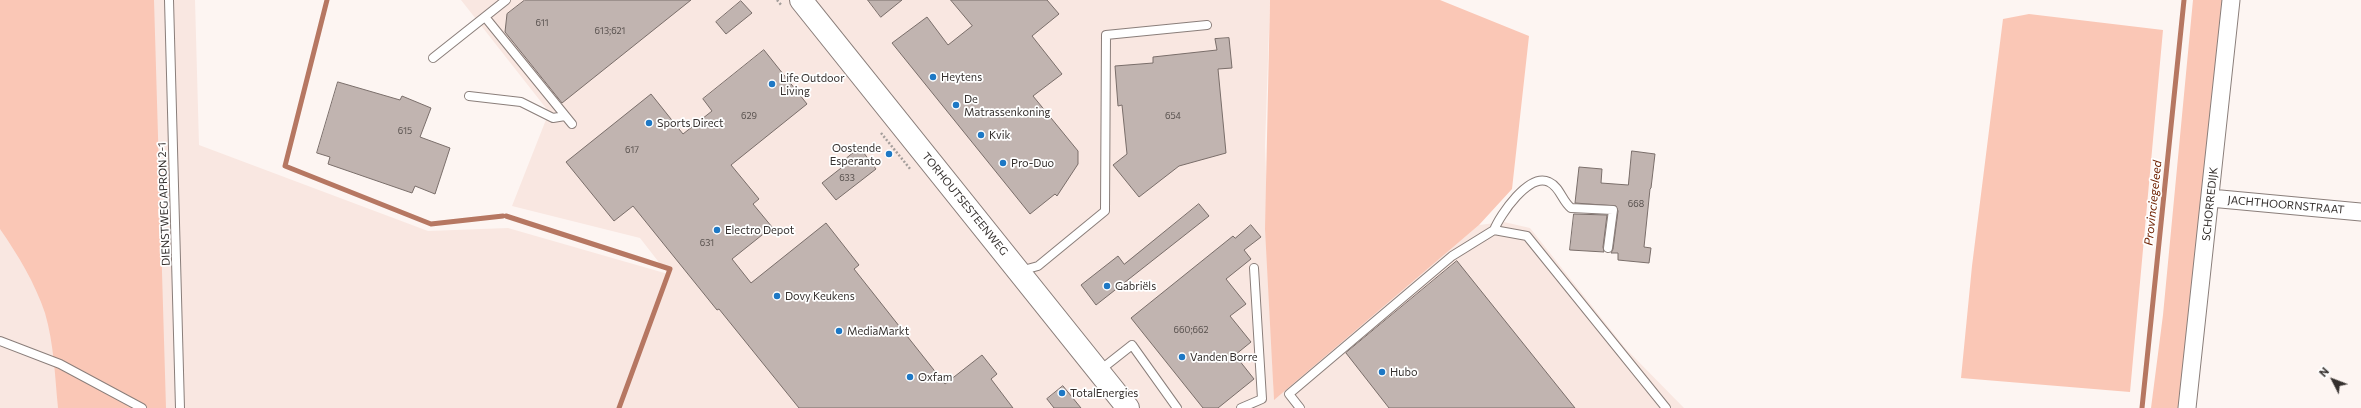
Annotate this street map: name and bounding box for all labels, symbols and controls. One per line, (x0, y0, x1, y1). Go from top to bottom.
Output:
house number: 611 (535, 18, 549, 28)
house number: 613;621 (595, 26, 625, 36)
place label: Heytens (941, 70, 982, 84)
place label: Life Outdoor Living (780, 71, 845, 97)
marker: Heytens (928, 72, 938, 82)
marker: Life Outdoor Living (767, 79, 777, 89)
place label: De Matrassenkoning (964, 92, 1051, 118)
marker: De Matrassenkoning (951, 100, 961, 110)
house number: 629 (741, 111, 757, 121)
house number: 654 (1165, 111, 1181, 121)
place label: Sports Direct (657, 116, 723, 130)
marker: Sports Direct (644, 118, 654, 128)
house number: 615 (398, 126, 412, 136)
place label: Kvik (989, 128, 1010, 142)
marker: Kvik (976, 130, 986, 140)
place label: Oostende Esperanto (830, 141, 881, 167)
street label: DIENSTWEG APRON 2-1 (155, 142, 173, 266)
house number: 617 (625, 145, 639, 155)
marker: Oostende Esperanto (884, 149, 894, 159)
street label: TORHOUTSESTEENWEG (919, 150, 1011, 258)
place label: Pro-Duo (1011, 156, 1054, 170)
marker: Pro-Duo (998, 158, 1008, 168)
water label: Provinciegeleed (2141, 160, 2165, 246)
street label: SCHORREDIJK (2200, 166, 2220, 242)
house number: 633 (839, 173, 855, 183)
street label: JACHTHOORNSTRAAT (2227, 193, 2345, 217)
house number: 668 (1628, 199, 1644, 209)
place label: Electro Depot (725, 223, 794, 237)
marker: Electro Depot (712, 225, 722, 235)
house number: 631 (700, 238, 714, 248)
place label: Gabriëls (1115, 279, 1156, 293)
marker: Gabriëls (1102, 281, 1112, 291)
place label: Dovy Keukens (785, 289, 855, 303)
marker: Dovy Keukens (772, 291, 782, 301)
place label: MediaMarkt (847, 324, 909, 338)
house number: 660;662 (1174, 325, 1208, 335)
marker: MediaMarkt (834, 326, 844, 336)
place label: Vanden Borre (1190, 350, 1258, 364)
marker: Vanden Borre (1177, 352, 1187, 362)
north arrow (2313, 360, 2353, 400)
text: N (2316, 364, 2331, 379)
place label: Hubo (1390, 365, 1417, 379)
marker: Hubo (1377, 367, 1387, 377)
place label: Oxfam (918, 370, 952, 384)
marker: Oxfam (905, 372, 915, 382)
place label: TotalEnergies (1070, 386, 1138, 400)
marker: TotalEnergies (1057, 388, 1067, 398)

